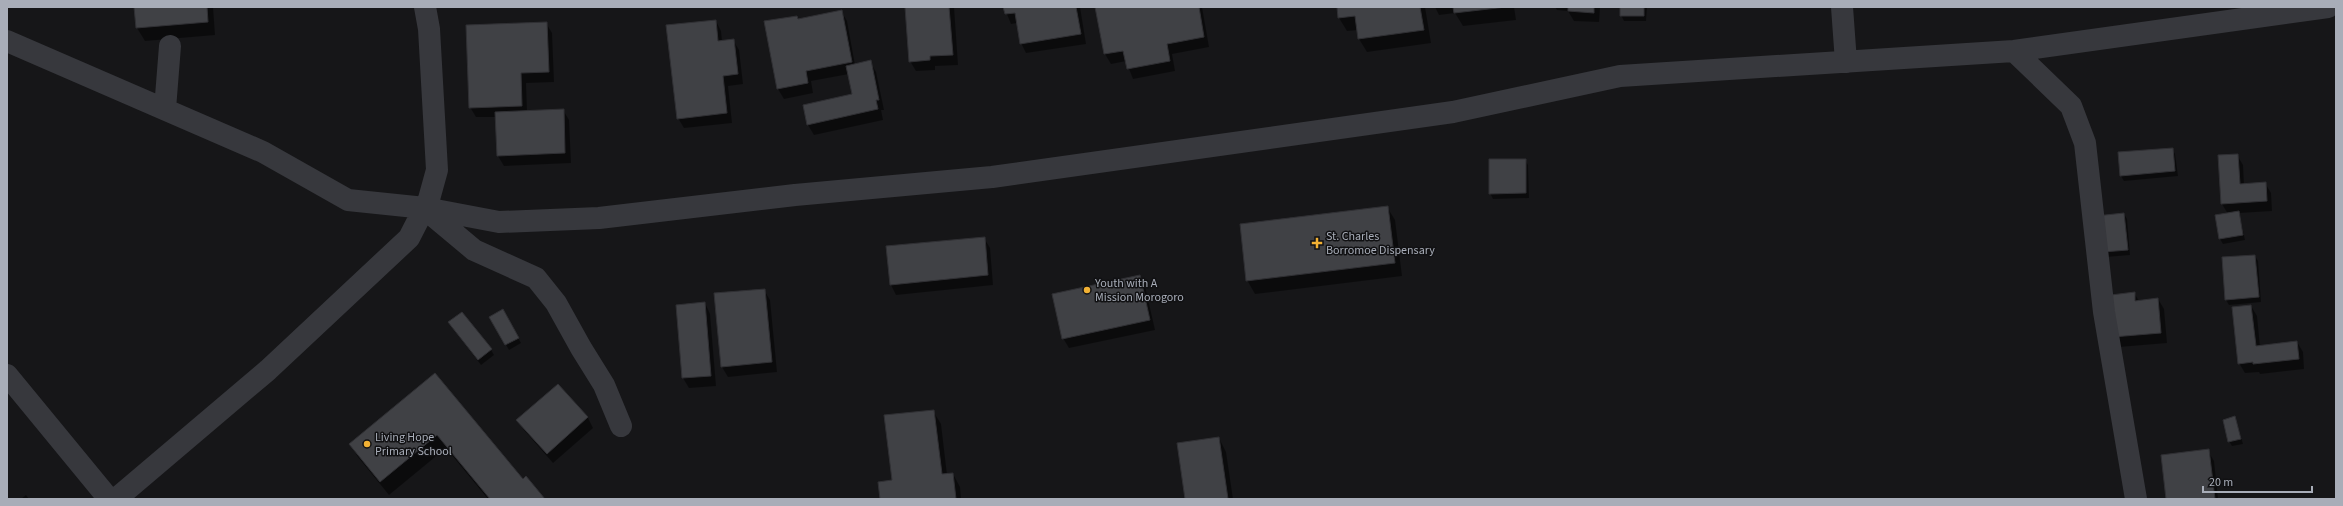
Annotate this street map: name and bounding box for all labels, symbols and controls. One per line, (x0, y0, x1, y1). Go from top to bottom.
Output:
place label: St. Charles Borromoe Dispensary (1326, 228, 1435, 259)
marker: St. Charles Borromoe Dispensary (1311, 237, 1323, 249)
place label: Youth with A Mission Morogoro (1094, 275, 1184, 306)
marker: Youth with A Mission Morogoro (1082, 285, 1092, 295)
place label: Living Hope Primary School (375, 429, 452, 460)
marker: Living Hope Primary School (362, 439, 372, 449)
scale bar (2203, 468, 2312, 494)
text: 20 m (2209, 474, 2233, 491)

